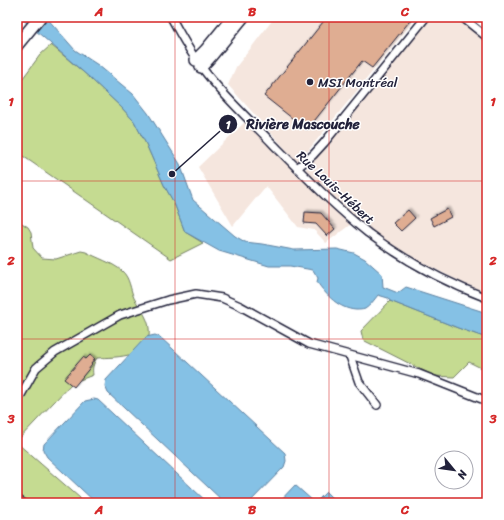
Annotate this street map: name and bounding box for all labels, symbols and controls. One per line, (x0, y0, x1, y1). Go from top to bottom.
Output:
text: A (94, 0, 103, 23)
text: B (248, 0, 257, 23)
text: C (400, 0, 410, 23)
place label: MSI Montréal (318, 71, 398, 94)
marker: MSI Montréal (305, 77, 315, 87)
text: 1 (8, 90, 14, 113)
text: 1 (490, 90, 496, 113)
callout: Rivière Mascouche (218, 111, 368, 137)
text: Rivière Mascouche (245, 112, 360, 137)
text: 1 (225, 114, 231, 136)
street label: Rue Louis-Hébert (291, 145, 380, 230)
text: 2 (6, 249, 15, 272)
text: 2 (488, 249, 497, 272)
text: 3 (6, 407, 15, 430)
text: 3 (488, 407, 497, 430)
north arrow (434, 450, 474, 490)
text: N (452, 466, 473, 483)
text: A (94, 498, 103, 520)
text: B (248, 498, 257, 520)
text: C (400, 498, 410, 520)

